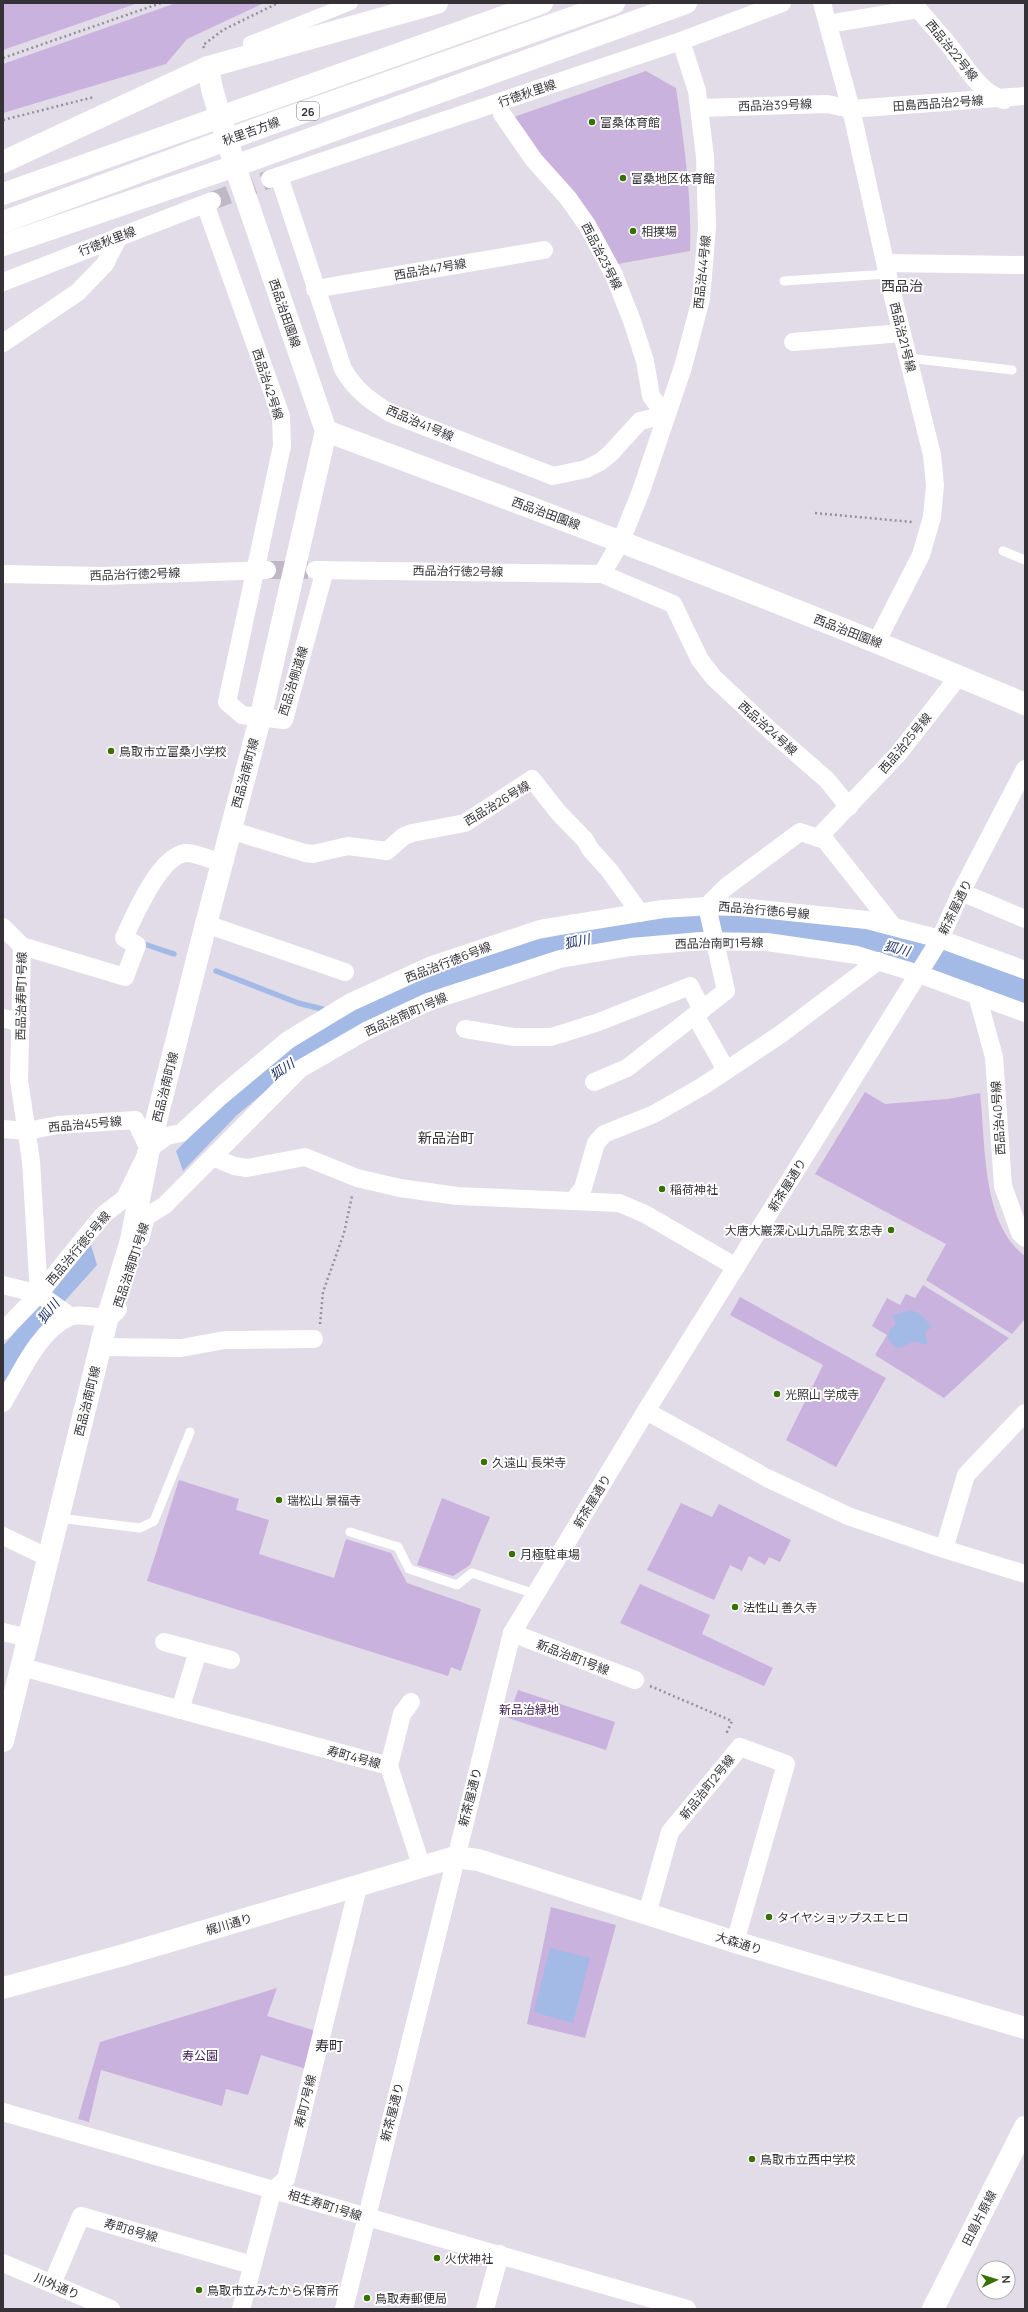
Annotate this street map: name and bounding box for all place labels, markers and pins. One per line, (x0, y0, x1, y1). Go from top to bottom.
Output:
place label: 富桑体育館 (600, 114, 660, 131)
marker: 富桑体育館 (587, 117, 597, 127)
place label: 富桑地区体育館 (631, 170, 715, 187)
marker: 富桑地区体育館 (618, 173, 628, 183)
place label: 相撲場 (641, 223, 677, 240)
marker: 相撲場 (628, 226, 638, 236)
place label: 鳥取市立富桑小学校 (119, 743, 227, 760)
marker: 鳥取市立富桑小学校 (106, 746, 116, 756)
place label: 稲荷神社 (670, 1181, 718, 1198)
marker: 稲荷神社 (657, 1184, 667, 1194)
place label: 大唐大巖深心山九品院 玄忠寺 (725, 1222, 883, 1239)
marker: 大唐大巖深心山九品院 玄忠寺 (886, 1225, 896, 1235)
place label: 光照山 学成寺 (785, 1386, 859, 1403)
marker: 光照山 学成寺 (772, 1389, 782, 1399)
place label: 久遠山 長栄寺 (492, 1454, 566, 1471)
marker: 久遠山 長栄寺 (479, 1457, 489, 1467)
place label: 瑞松山 景福寺 (287, 1492, 361, 1509)
marker: 瑞松山 景福寺 (274, 1495, 284, 1505)
place label: 月極駐車場 (520, 1546, 580, 1563)
marker: 月極駐車場 (507, 1549, 517, 1559)
place label: 法性山 善久寺 (743, 1599, 817, 1616)
marker: 法性山 善久寺 (730, 1602, 740, 1612)
place label: タイヤショップスエヒロ (777, 1909, 909, 1926)
marker: タイヤショップスエヒロ (764, 1912, 774, 1922)
place label: 鳥取市立西中学校 (760, 2151, 856, 2168)
marker: 鳥取市立西中学校 (747, 2154, 757, 2164)
place label: 火伏神社 (445, 2250, 493, 2267)
marker: 火伏神社 (432, 2253, 442, 2263)
place label: 鳥取市立みたから保育所 (207, 2282, 339, 2299)
marker: 鳥取市立みたから保育所 (194, 2285, 204, 2295)
place label: 鳥取寿郵便局 (375, 2290, 447, 2307)
marker: 鳥取寿郵便局 (362, 2293, 372, 2303)

